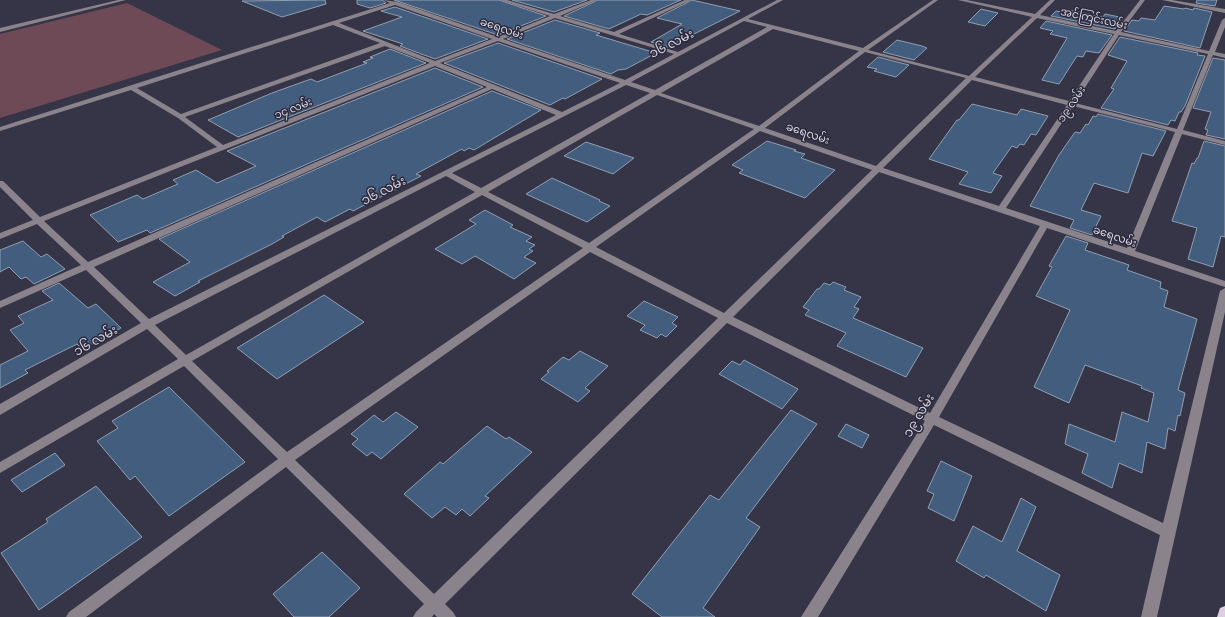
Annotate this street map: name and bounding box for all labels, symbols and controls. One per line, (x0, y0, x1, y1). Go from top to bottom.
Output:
street label: အင်ကြင်းလမ်း (1059, 4, 1129, 34)
street label: ခရေလမ်း (478, 14, 526, 44)
street label: ၁၆ လမ်း (646, 25, 696, 61)
street label: ၁၉ လမ်း (1054, 83, 1090, 126)
street label: ၁၄ လမ်း (272, 94, 315, 124)
street label: ခရေလမ်း (784, 119, 832, 149)
street label: ၁၆ လမ်း (358, 172, 408, 208)
street label: ခရေလမ်း (1091, 222, 1139, 252)
street label: ၁၆ လမ်း (70, 321, 120, 359)
street label: ၁၉ လမ်း (899, 390, 940, 441)

